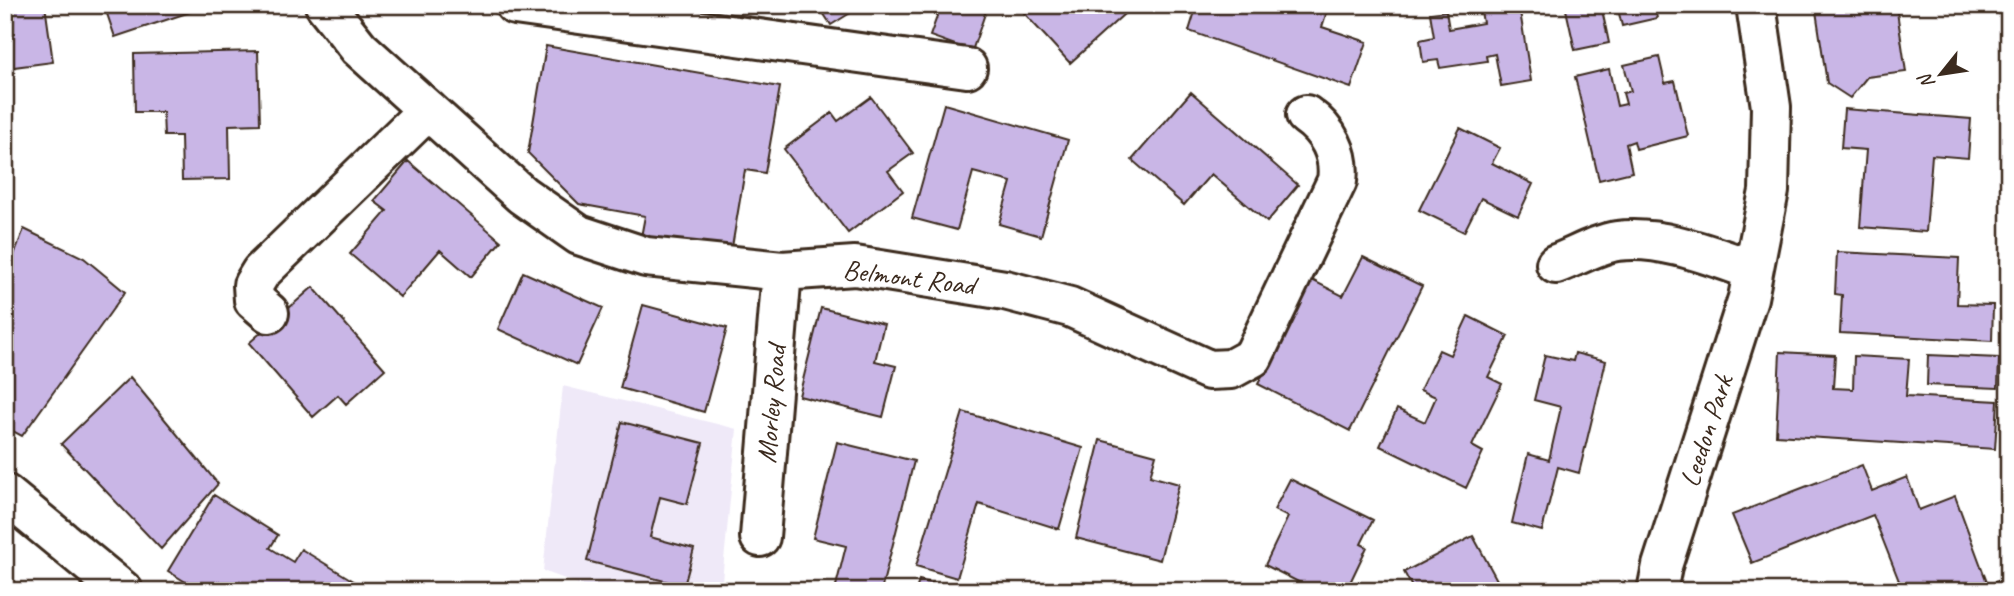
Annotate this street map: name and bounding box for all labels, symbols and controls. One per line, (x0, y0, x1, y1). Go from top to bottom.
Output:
north arrow (1906, 38, 1976, 108)
text: N (1912, 68, 1940, 93)
street label: Belmont Road (841, 252, 981, 303)
street label: Morley Road (748, 340, 794, 464)
street label: Leedon Park (1672, 368, 1741, 491)

